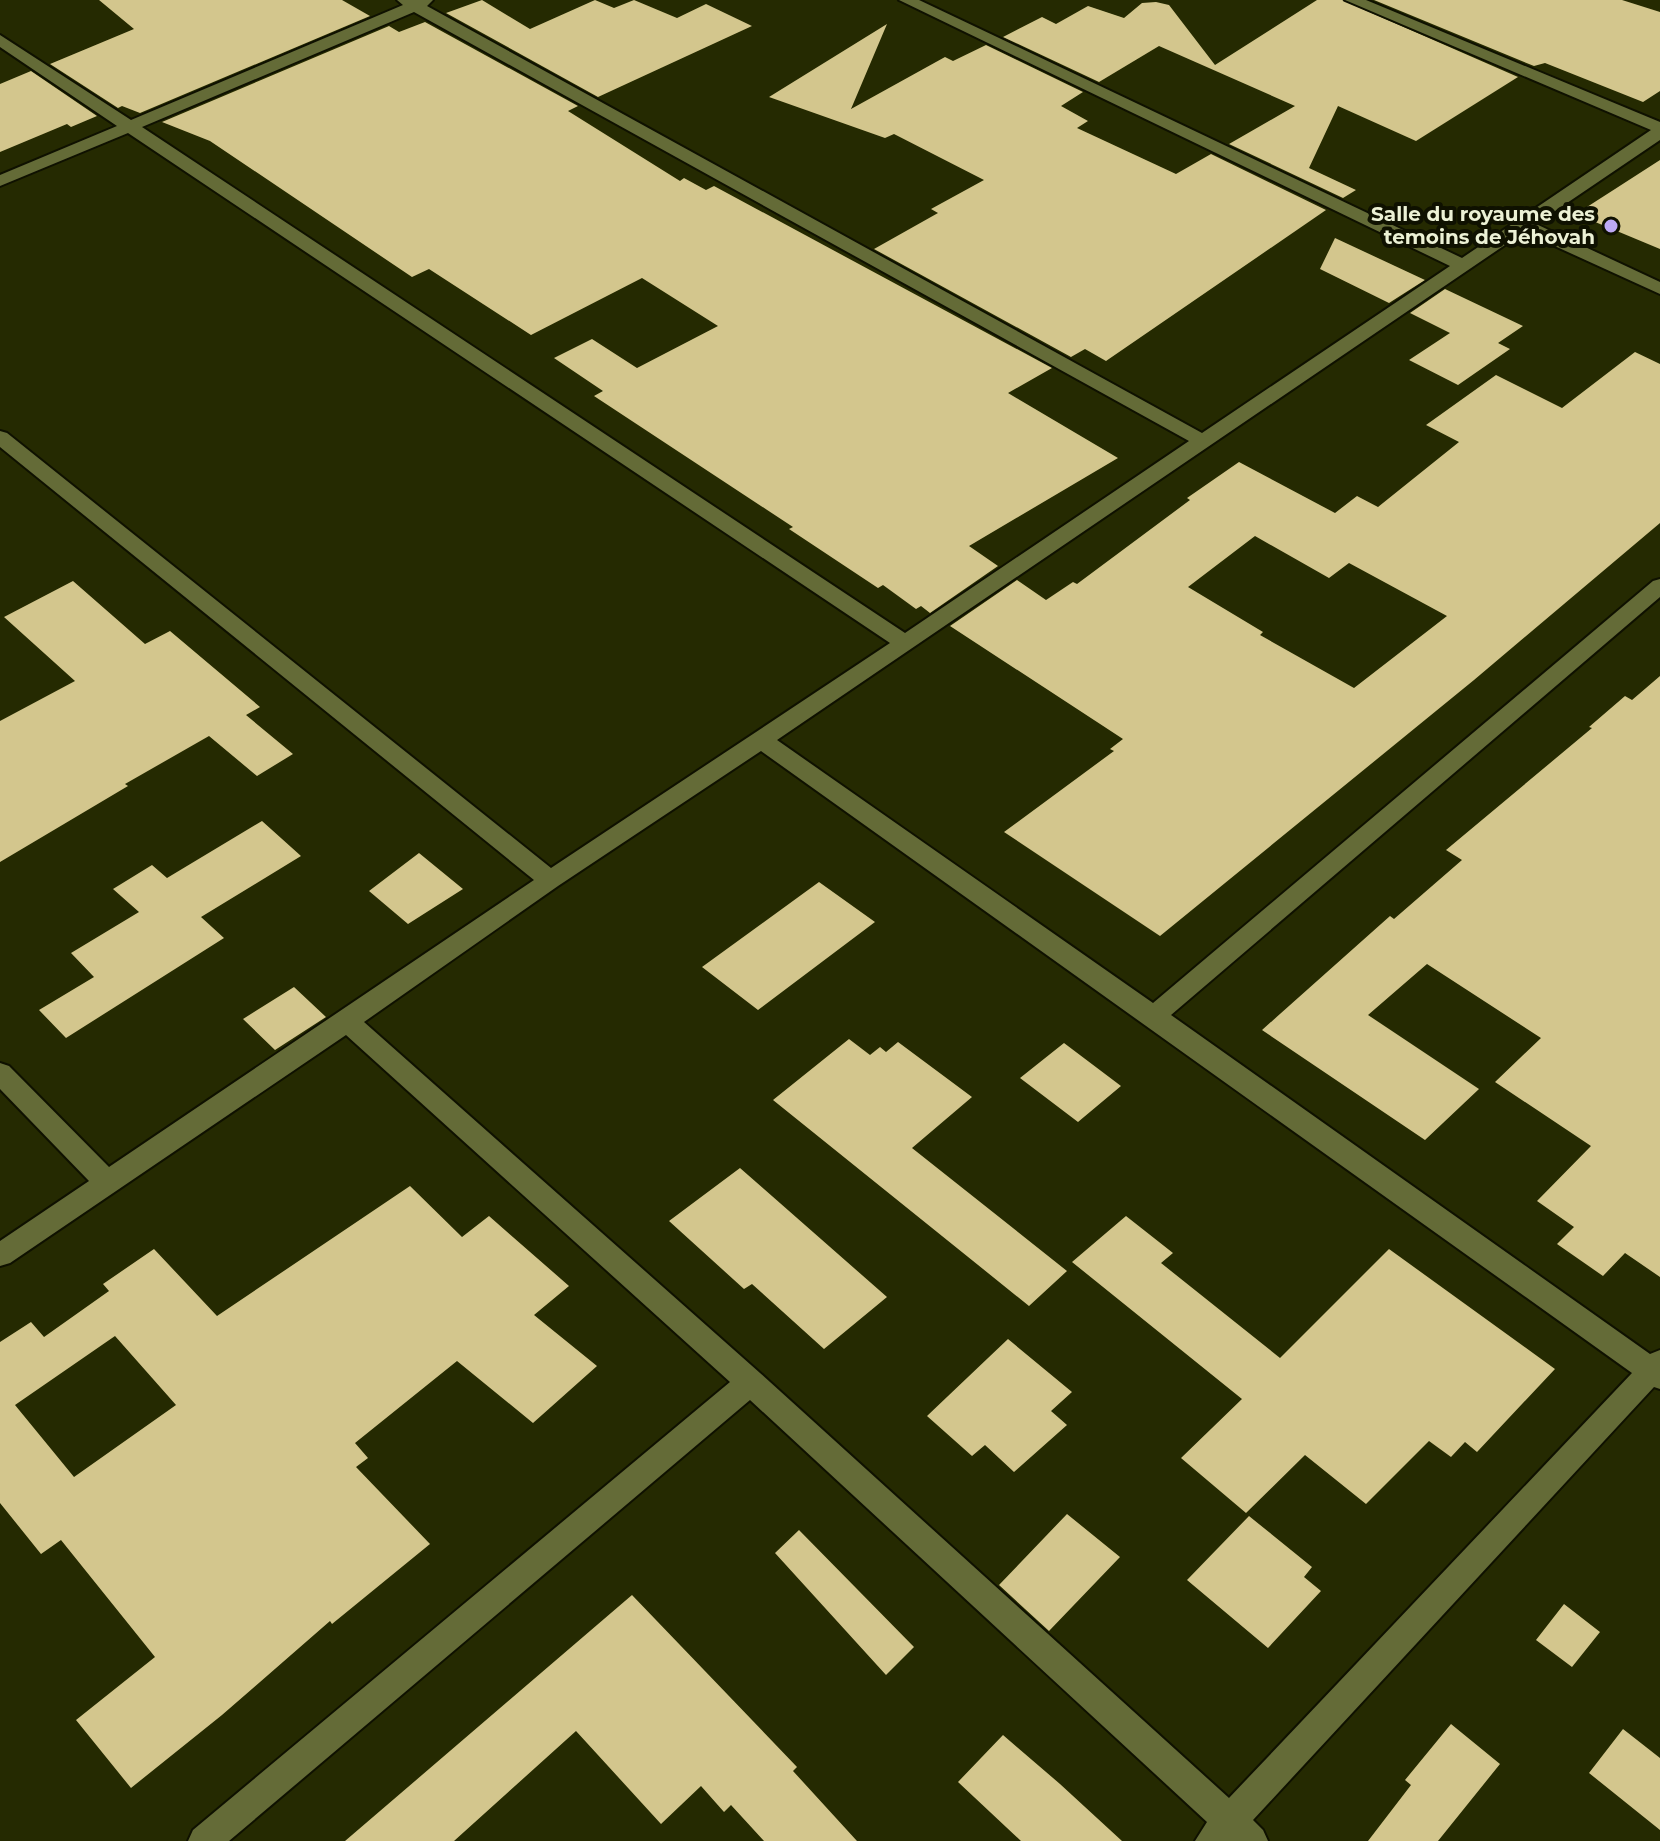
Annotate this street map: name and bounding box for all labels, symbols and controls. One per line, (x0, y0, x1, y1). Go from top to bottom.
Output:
place label: Salle du royaume des temoins de Jéhovah (1371, 202, 1595, 249)
marker: Salle du royaume des temoins de Jéhovah (1602, 217, 1620, 235)

